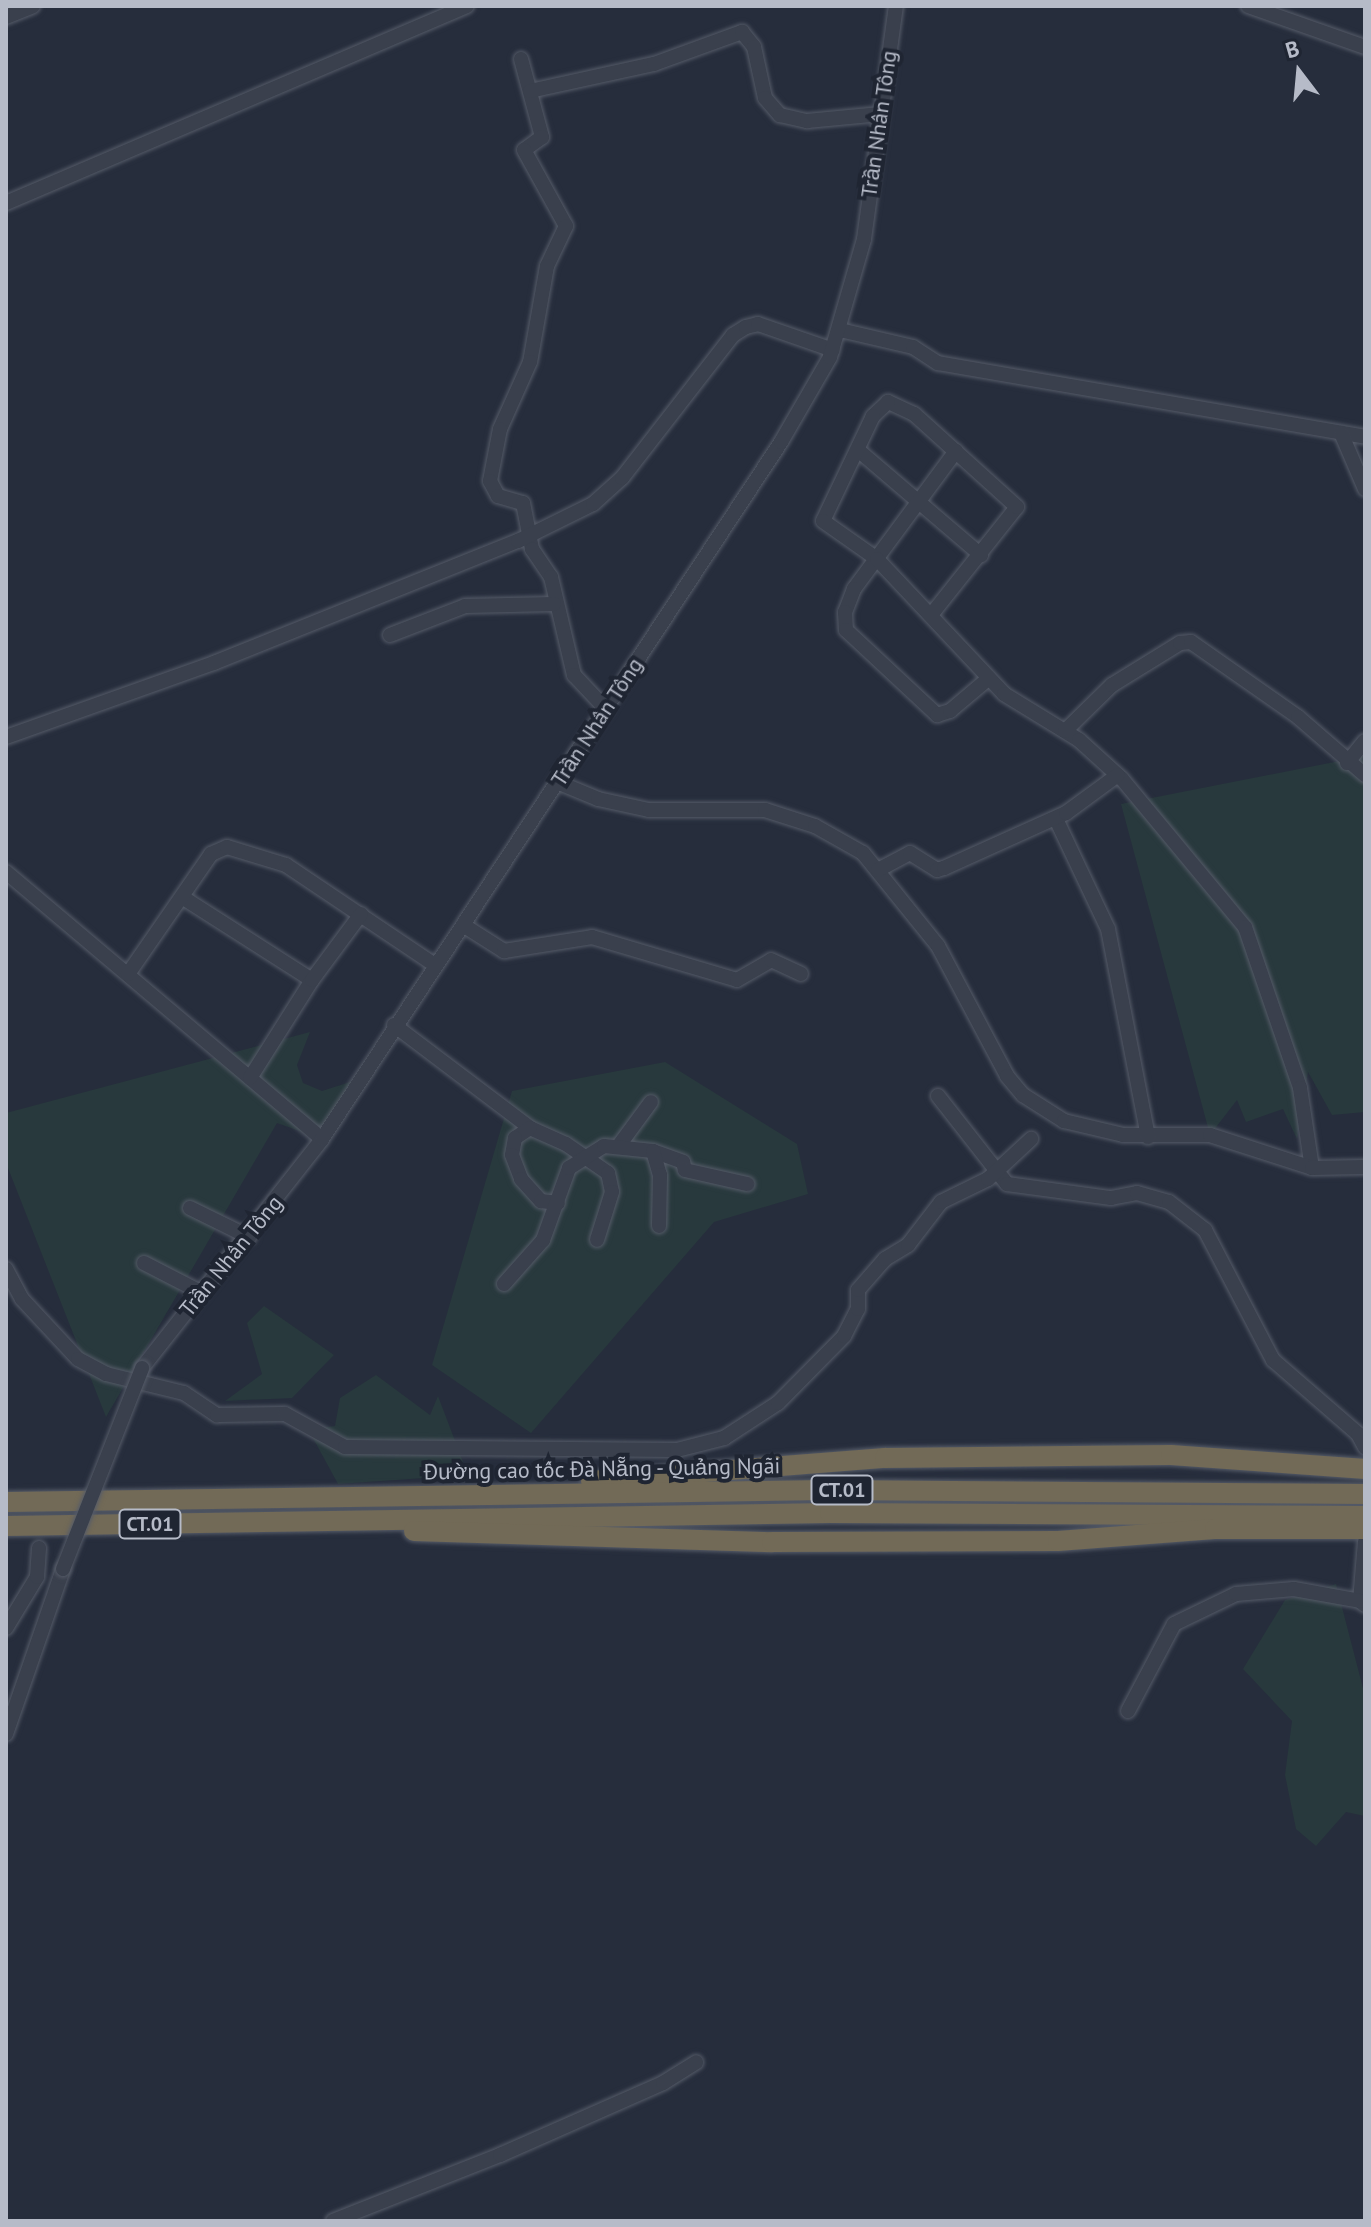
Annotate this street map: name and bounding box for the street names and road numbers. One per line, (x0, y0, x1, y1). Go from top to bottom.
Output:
street label: Trần Nhân Tông (856, 48, 902, 200)
street label: Trần Nhân Tông (545, 652, 649, 792)
street label: Trần Nhân Tông (174, 1190, 288, 1322)
street label: Đường cao tốc Đà Nẵng - Quảng Ngãi (421, 1453, 783, 1485)
road number: CT.01 (810, 1474, 874, 1506)
road number: CT.01 (118, 1508, 182, 1540)

